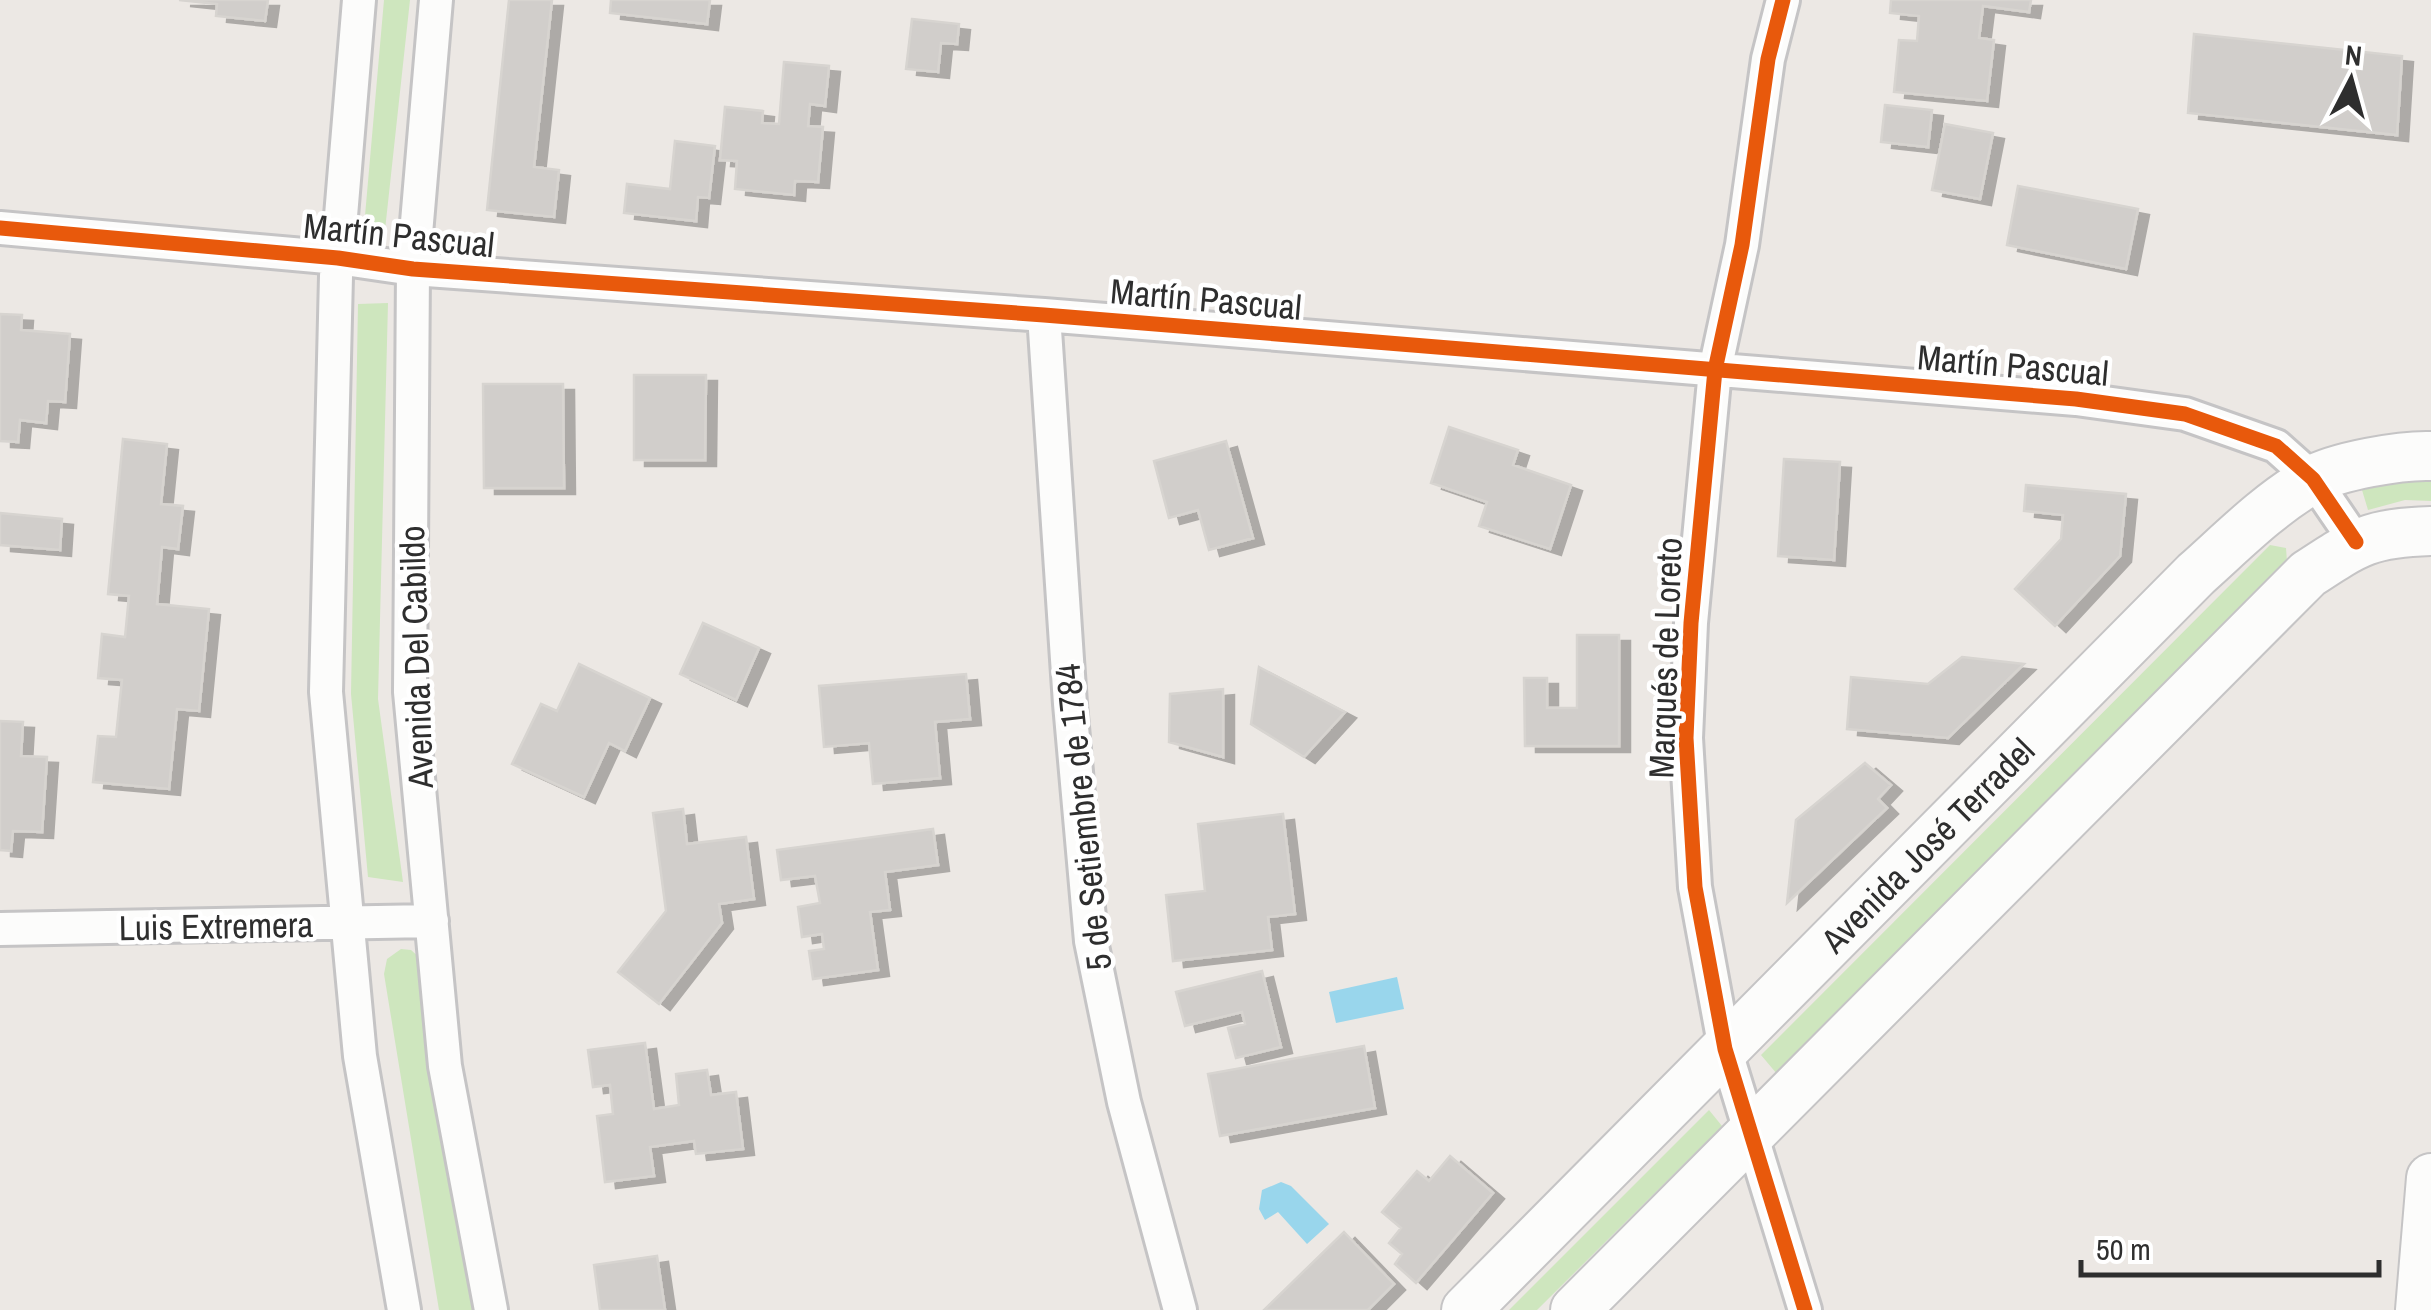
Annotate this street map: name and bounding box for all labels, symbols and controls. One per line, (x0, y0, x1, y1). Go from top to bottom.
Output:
north arrow (2301, 30, 2401, 130)
text: N (2343, 35, 2364, 75)
street label: Martín Pascual (301, 202, 497, 268)
street label: Martín Pascual (1109, 267, 1303, 331)
street label: Martín Pascual (1916, 333, 2110, 397)
street label: Avenida Del Cabildo (388, 525, 444, 790)
street label: Marqués de Loreto (1637, 537, 1693, 779)
street label: 5 de Setiembre de 1784 (1044, 661, 1122, 973)
street label: Avenida José Terradel (1810, 727, 2044, 963)
street label: Luis Extremera (118, 901, 314, 951)
scale bar (2081, 1215, 2378, 1277)
text: 50 m (2096, 1229, 2151, 1269)

